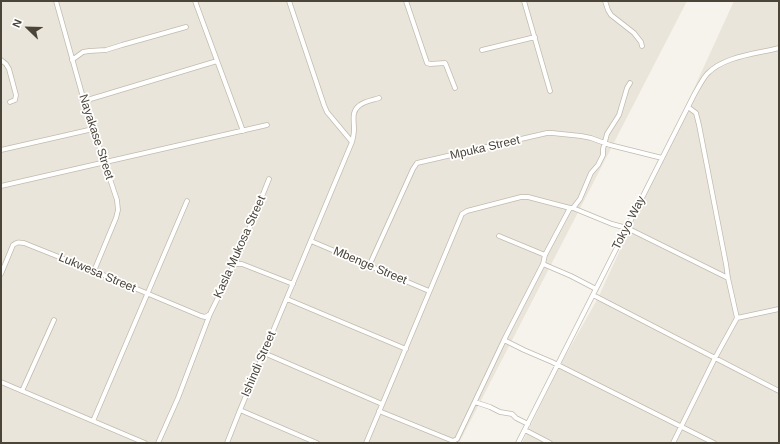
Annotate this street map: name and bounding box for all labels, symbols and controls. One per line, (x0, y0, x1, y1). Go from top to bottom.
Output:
north arrow (8, 8, 48, 48)
text: N (10, 17, 24, 29)
street label: Nayakase Street (75, 93, 117, 181)
street label: Mpuka Street (449, 133, 521, 163)
street label: Kasla Mukosa Street (211, 193, 269, 301)
street label: Tokyo Way (609, 194, 649, 252)
street label: Mbenge Street (331, 244, 409, 288)
street label: Lukwesa Street (56, 250, 138, 296)
street label: Ishindi Street (239, 329, 279, 399)

